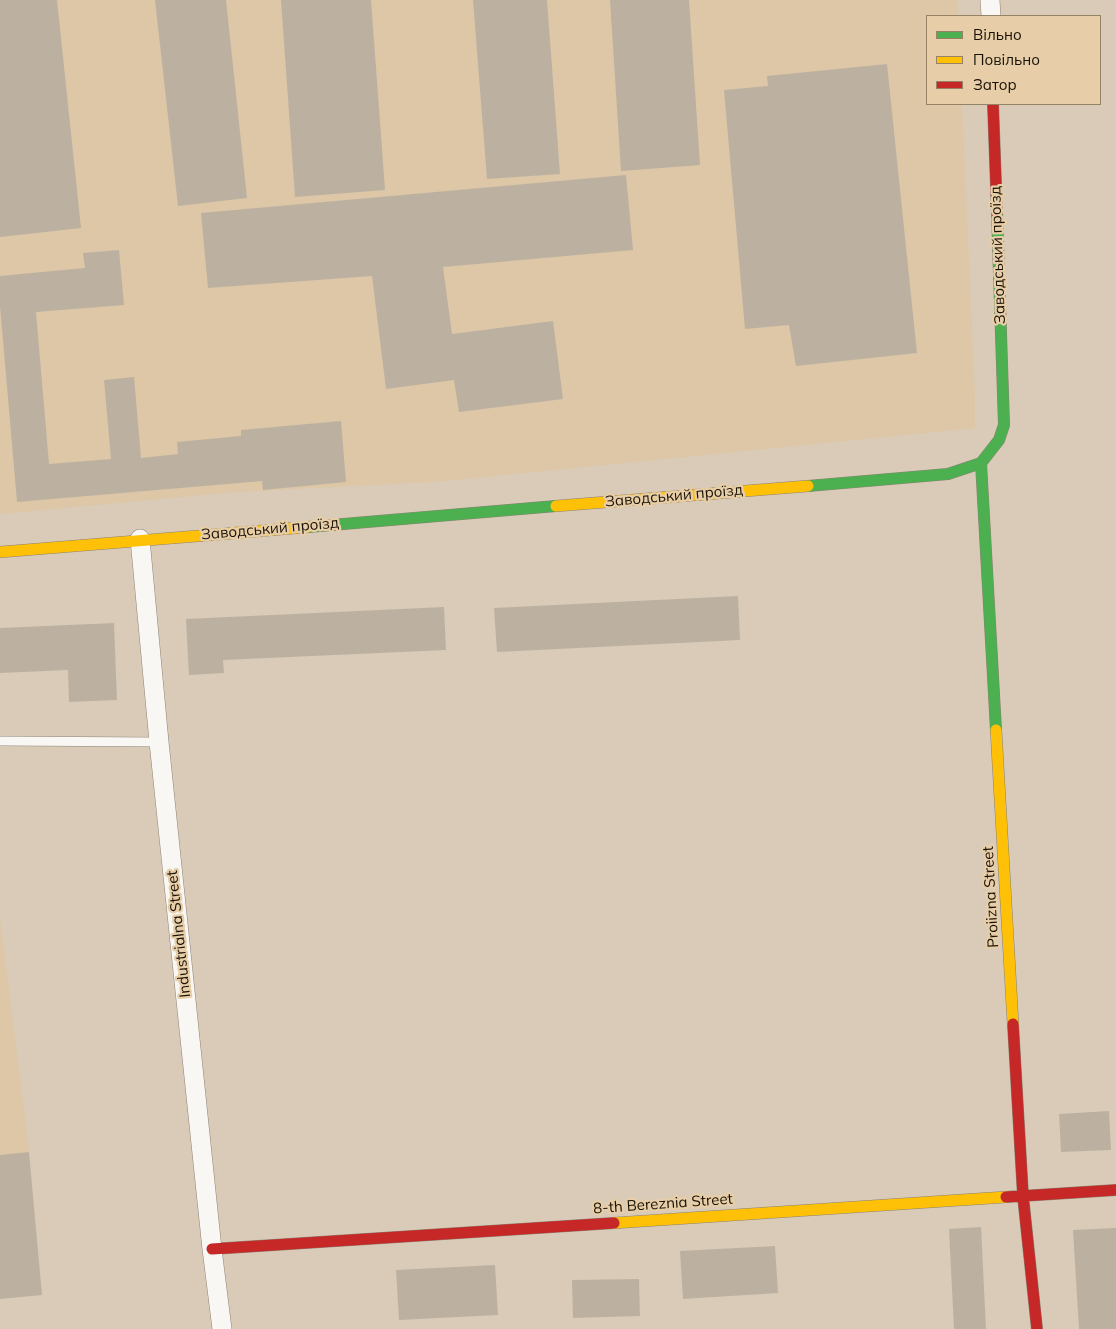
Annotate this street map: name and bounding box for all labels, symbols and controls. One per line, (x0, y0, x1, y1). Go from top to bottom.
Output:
legend (926, 15, 1101, 105)
text: Вільно (973, 25, 1022, 44)
text: Повільно (973, 50, 1040, 69)
text: Затор (973, 75, 1017, 94)
street label: Заводський проїзд (987, 186, 1009, 324)
street label: Заводський проїзд (604, 481, 744, 511)
street label: Заводський проїзд (200, 514, 340, 544)
street label: Proiizna Street (979, 846, 1003, 948)
street label: Industrialna Street (163, 870, 195, 998)
street label: 8-th Bereznia Street (593, 1190, 733, 1218)

